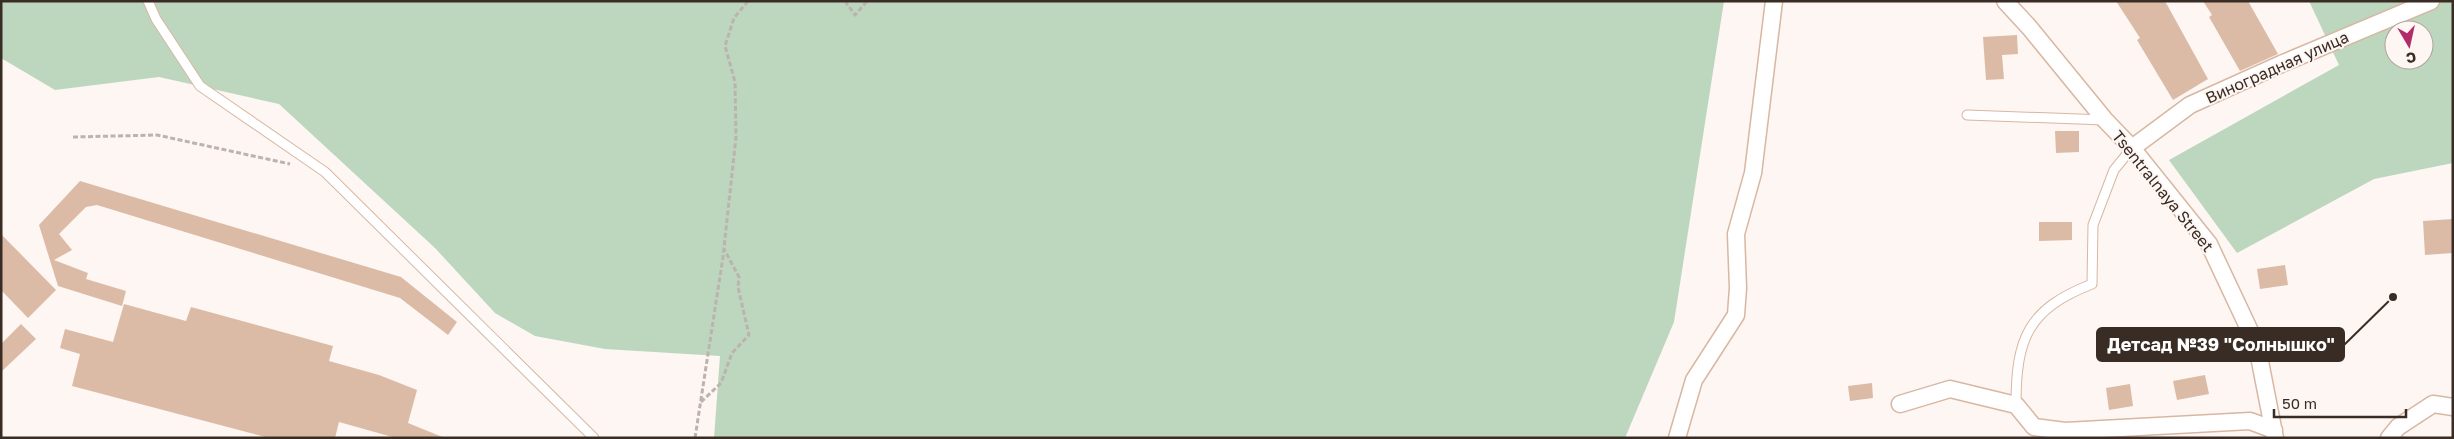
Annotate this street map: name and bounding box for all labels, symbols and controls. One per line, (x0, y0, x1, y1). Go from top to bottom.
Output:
north arrow (2384, 20, 2434, 70)
street label: Виноградная улица (2202, 26, 2352, 108)
text: С (2405, 49, 2417, 68)
street label: Tsentralnaya Street (2108, 126, 2218, 256)
callout: Детсад №39 "Солнышко" (2097, 328, 2344, 361)
text: Детсад №39 "Солнышко" (2107, 333, 2335, 355)
scale bar (2274, 386, 2406, 418)
text: 50 m (2282, 394, 2317, 412)

